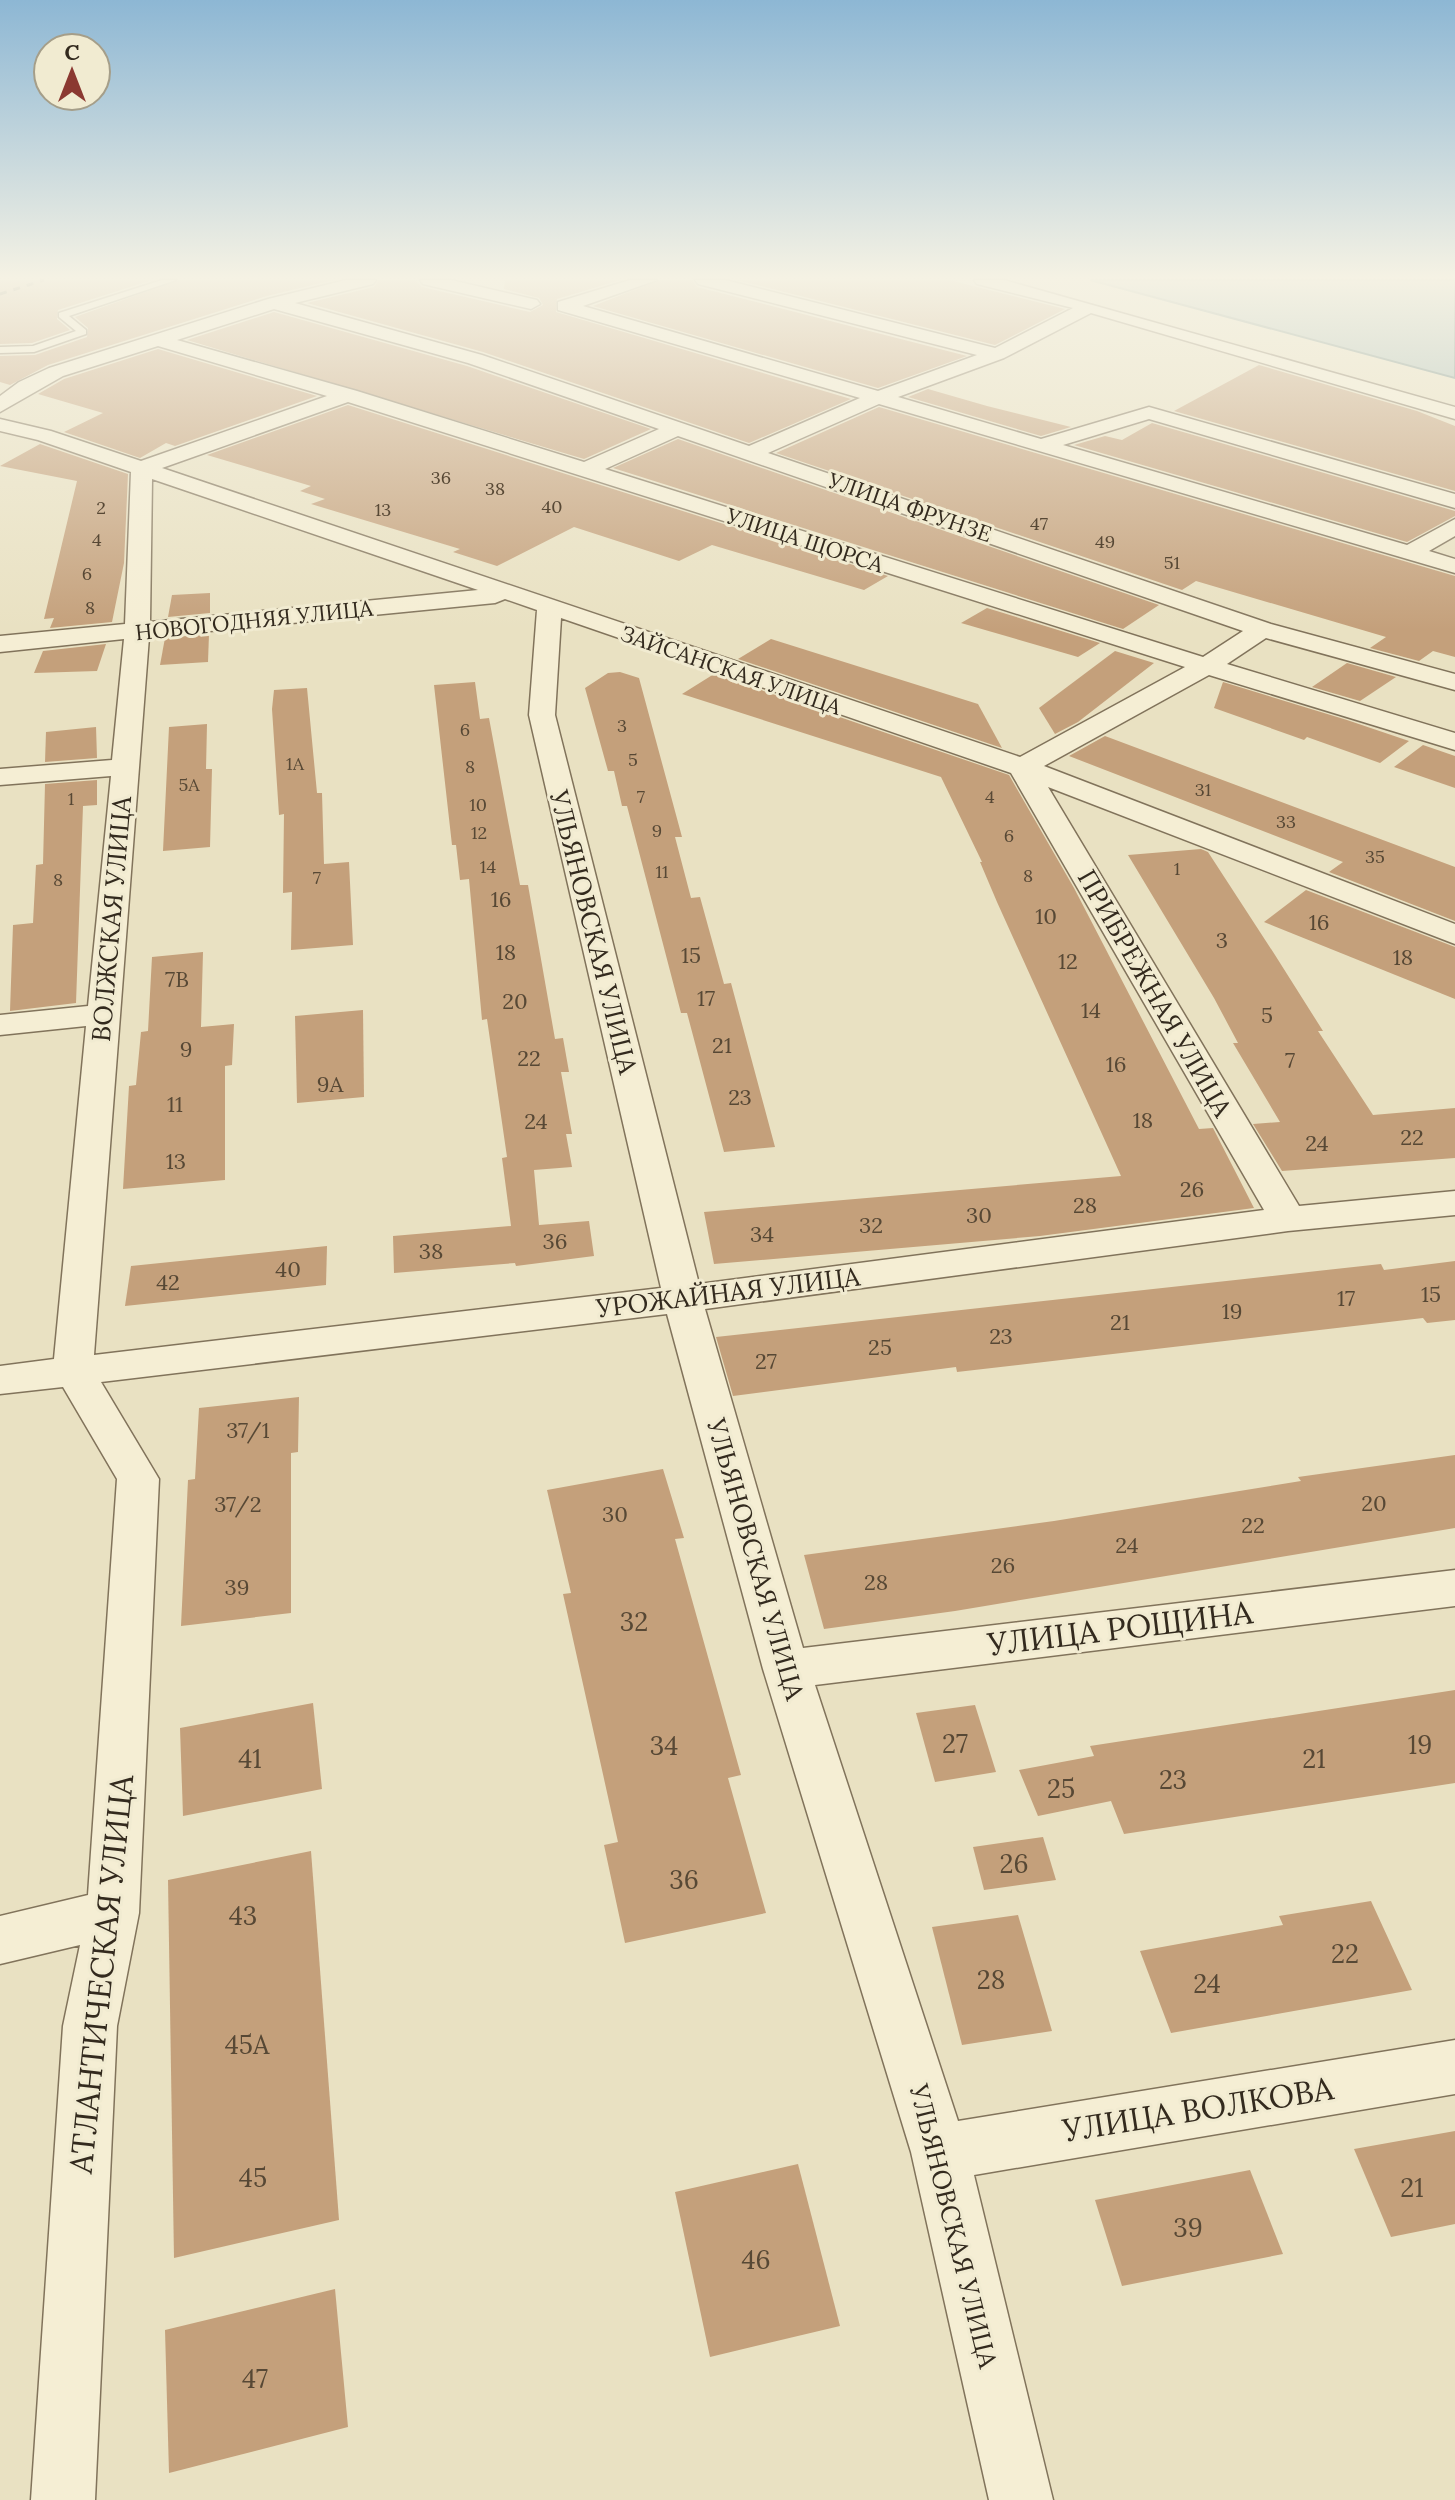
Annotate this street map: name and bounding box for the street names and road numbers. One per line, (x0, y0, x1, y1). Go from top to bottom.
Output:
street label: УЛИЦА ФРУНЗЕ (824, 466, 995, 548)
street label: УЛИЦА ЩОРСА (722, 501, 888, 579)
street label: НОВОГОДНЯЯ УЛИЦА (134, 593, 375, 646)
street label: ЗАЙСАНСКАЯ УЛИЦА (617, 619, 846, 721)
street label: УЛЬЯНОВСКАЯ УЛИЦА (543, 786, 645, 1078)
street label: ВОЛЖСКАЯ УЛИЦА (84, 794, 138, 1043)
street label: ПРИБРЕЖНАЯ УЛИЦА (1071, 863, 1240, 1123)
street label: УРОЖАЙНАЯ УЛИЦА (593, 1259, 862, 1325)
street label: УЛЬЯНОВСКАЯ УЛИЦА (700, 1414, 812, 1704)
street label: УЛИЦА РОЩИНА (984, 1591, 1256, 1665)
street label: АТЛАНТИЧЕСКАЯ УЛИЦА (60, 1772, 142, 2176)
street label: УЛИЦА ВОЛКОВА (1059, 2067, 1337, 2151)
street label: УЛЬЯНОВСКАЯ УЛИЦА (903, 2080, 1005, 2372)

